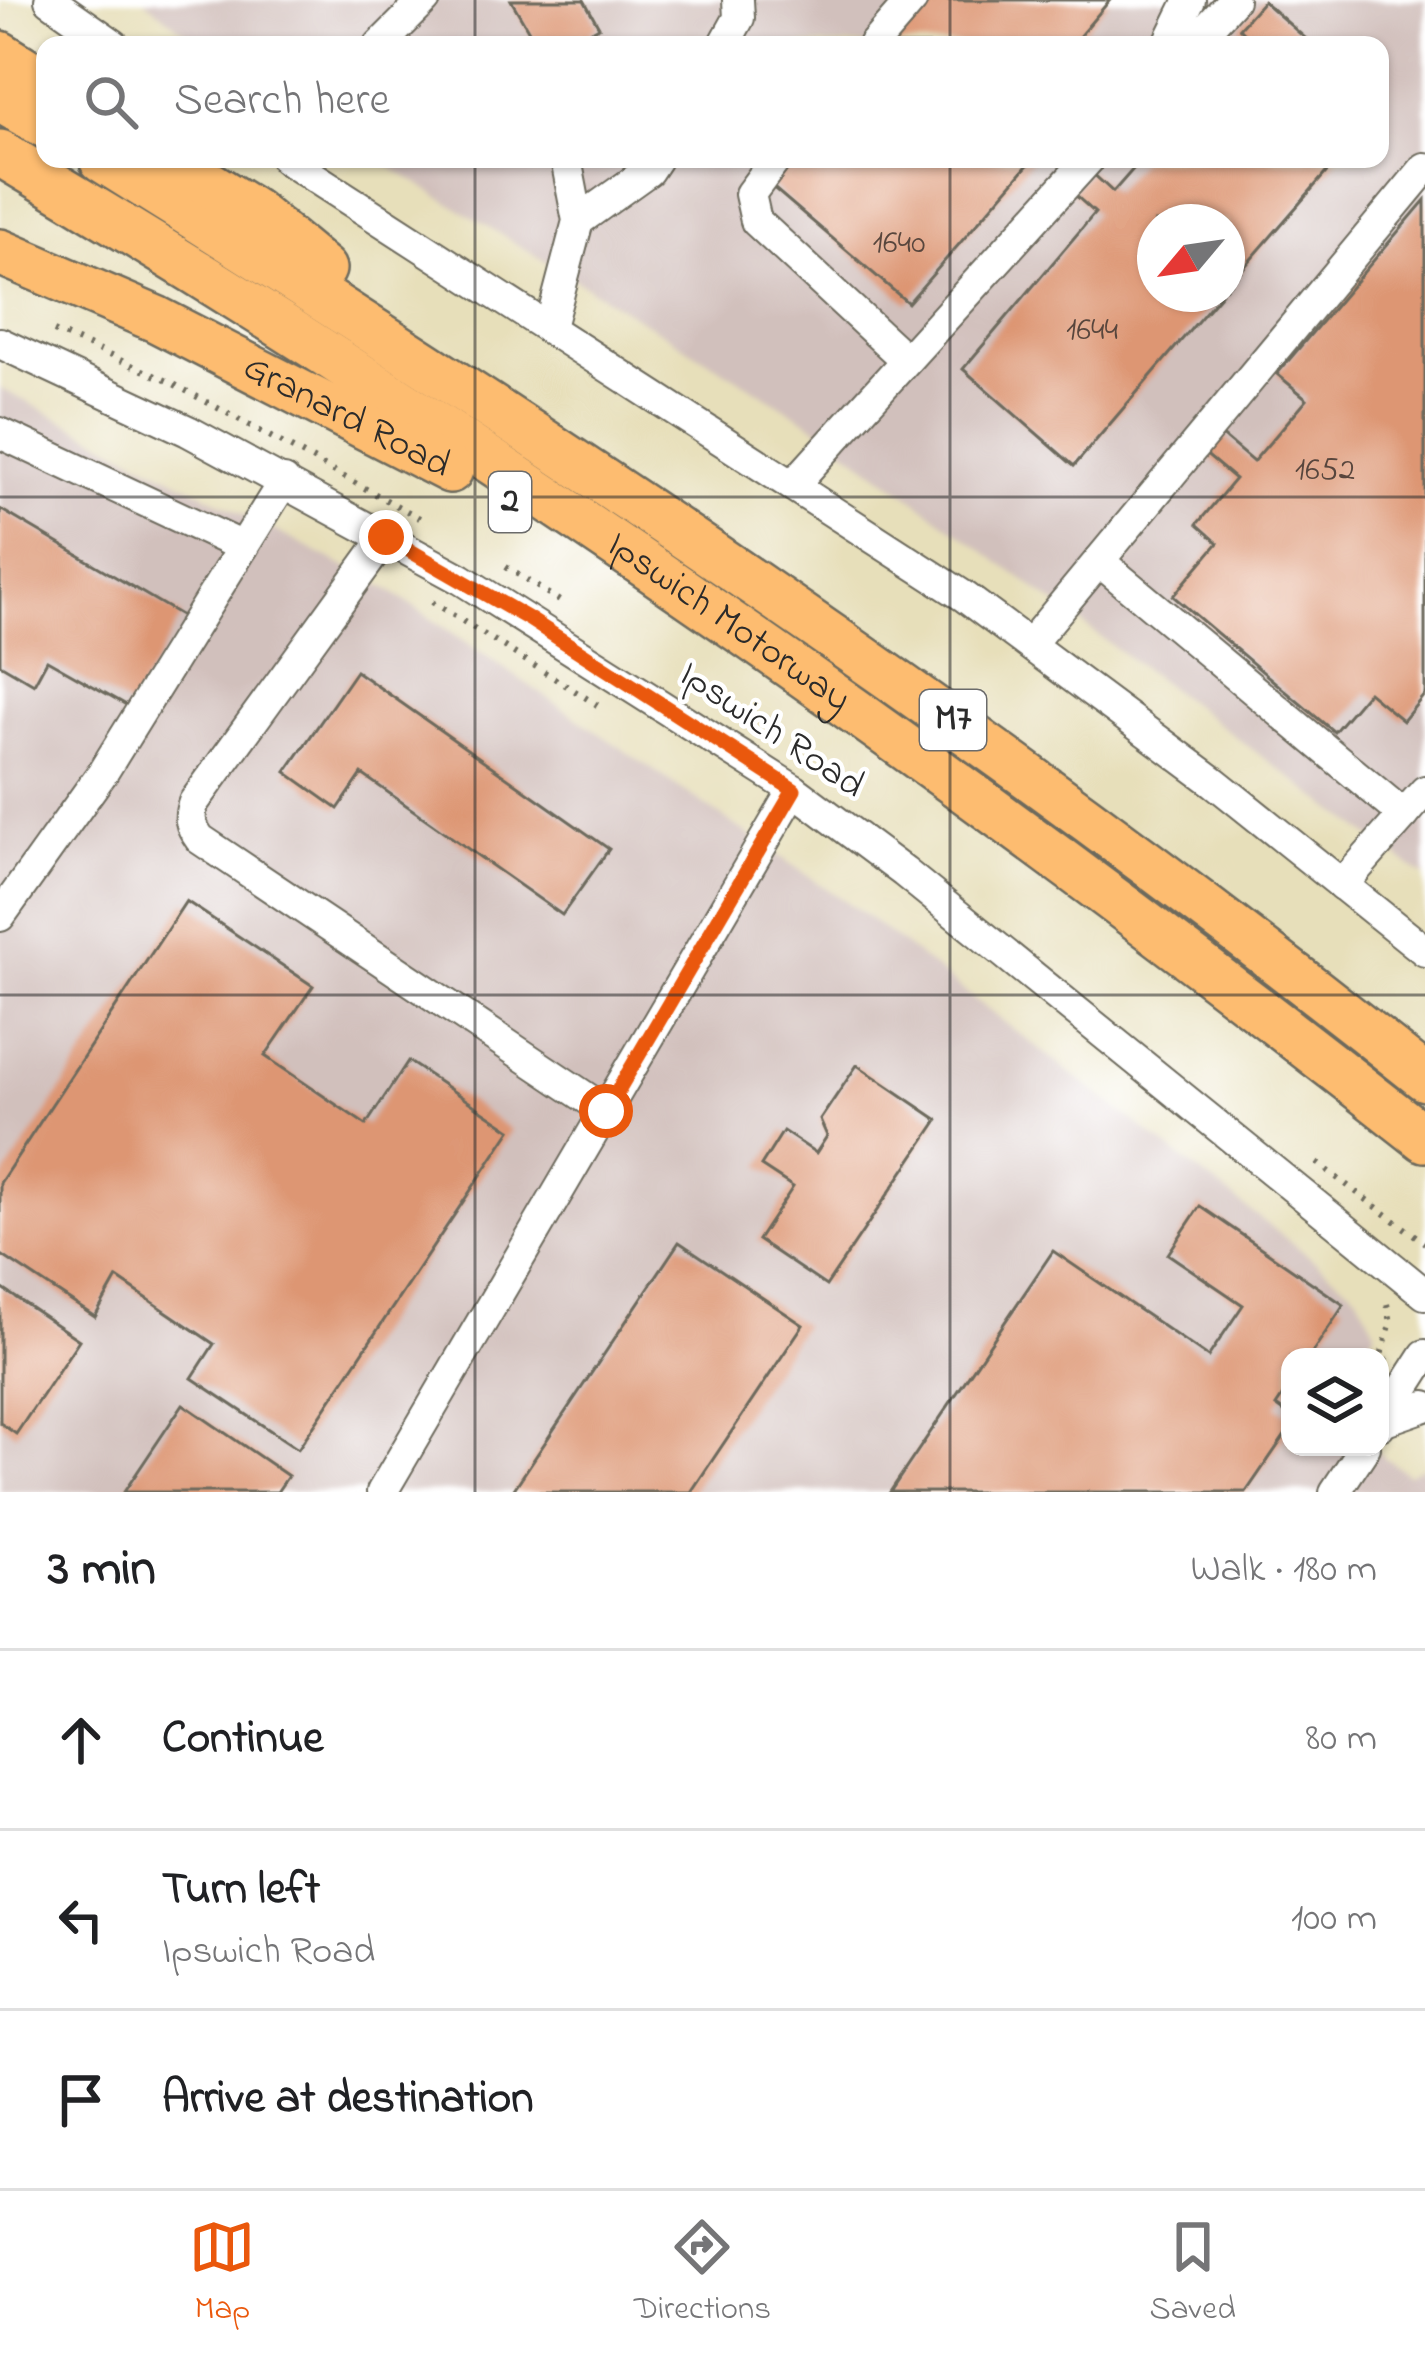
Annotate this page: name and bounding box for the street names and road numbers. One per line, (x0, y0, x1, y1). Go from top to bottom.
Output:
street label: Granard Road (233, 340, 460, 494)
road number: 2 (489, 472, 531, 532)
street label: Ipswich Motorway (595, 518, 862, 728)
street label: Ipswich Road (667, 648, 875, 814)
road number: M7 (920, 690, 986, 750)

